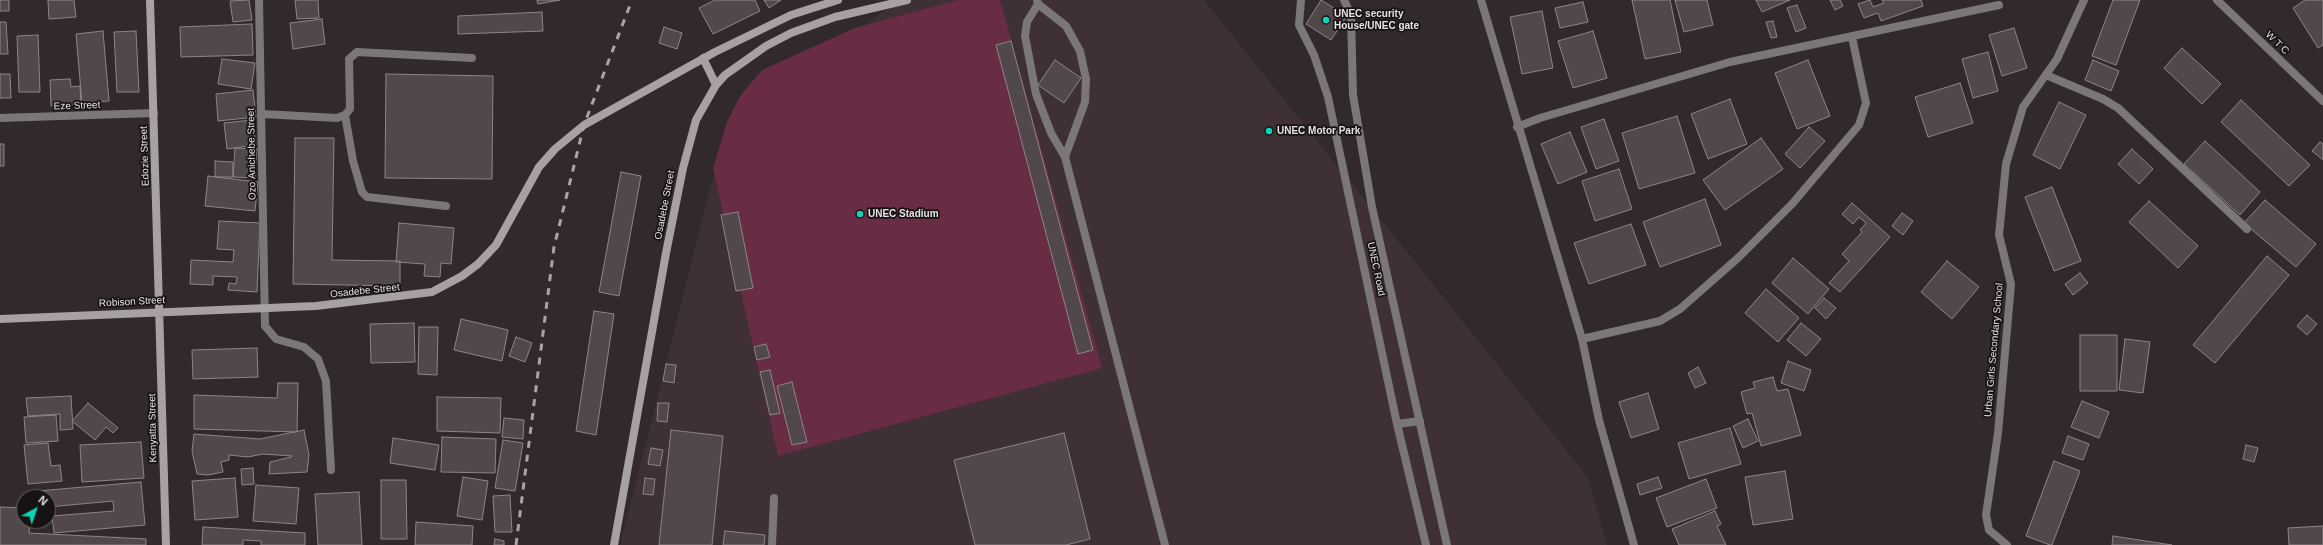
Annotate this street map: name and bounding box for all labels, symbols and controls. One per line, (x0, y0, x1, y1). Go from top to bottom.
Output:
place label: UNEC security House/UNEC gate (1334, 8, 1419, 32)
marker: UNEC security House/UNEC gate (1321, 15, 1331, 25)
street label: W T C (2263, 29, 2291, 57)
street label: Eze Street (53, 99, 101, 113)
street label: Ozo Anichebe Street (245, 108, 259, 200)
place label: UNEC Motor Park (1277, 125, 1360, 137)
street label: Edozie Street (138, 126, 152, 186)
marker: UNEC Motor Park (1264, 126, 1274, 136)
street label: Osadebe Street (652, 169, 678, 241)
place label: UNEC Stadium (868, 208, 939, 220)
marker: UNEC Stadium (855, 209, 865, 219)
street label: UNEC Road (1364, 241, 1388, 297)
street label: Osadebe Street (330, 281, 400, 301)
street label: Urban Girls Secondary School (1982, 282, 2006, 418)
street label: Robison Street (99, 294, 165, 310)
street label: Kenyatta Street (146, 393, 160, 463)
north arrow (16, 489, 56, 529)
text: N (36, 493, 50, 508)

